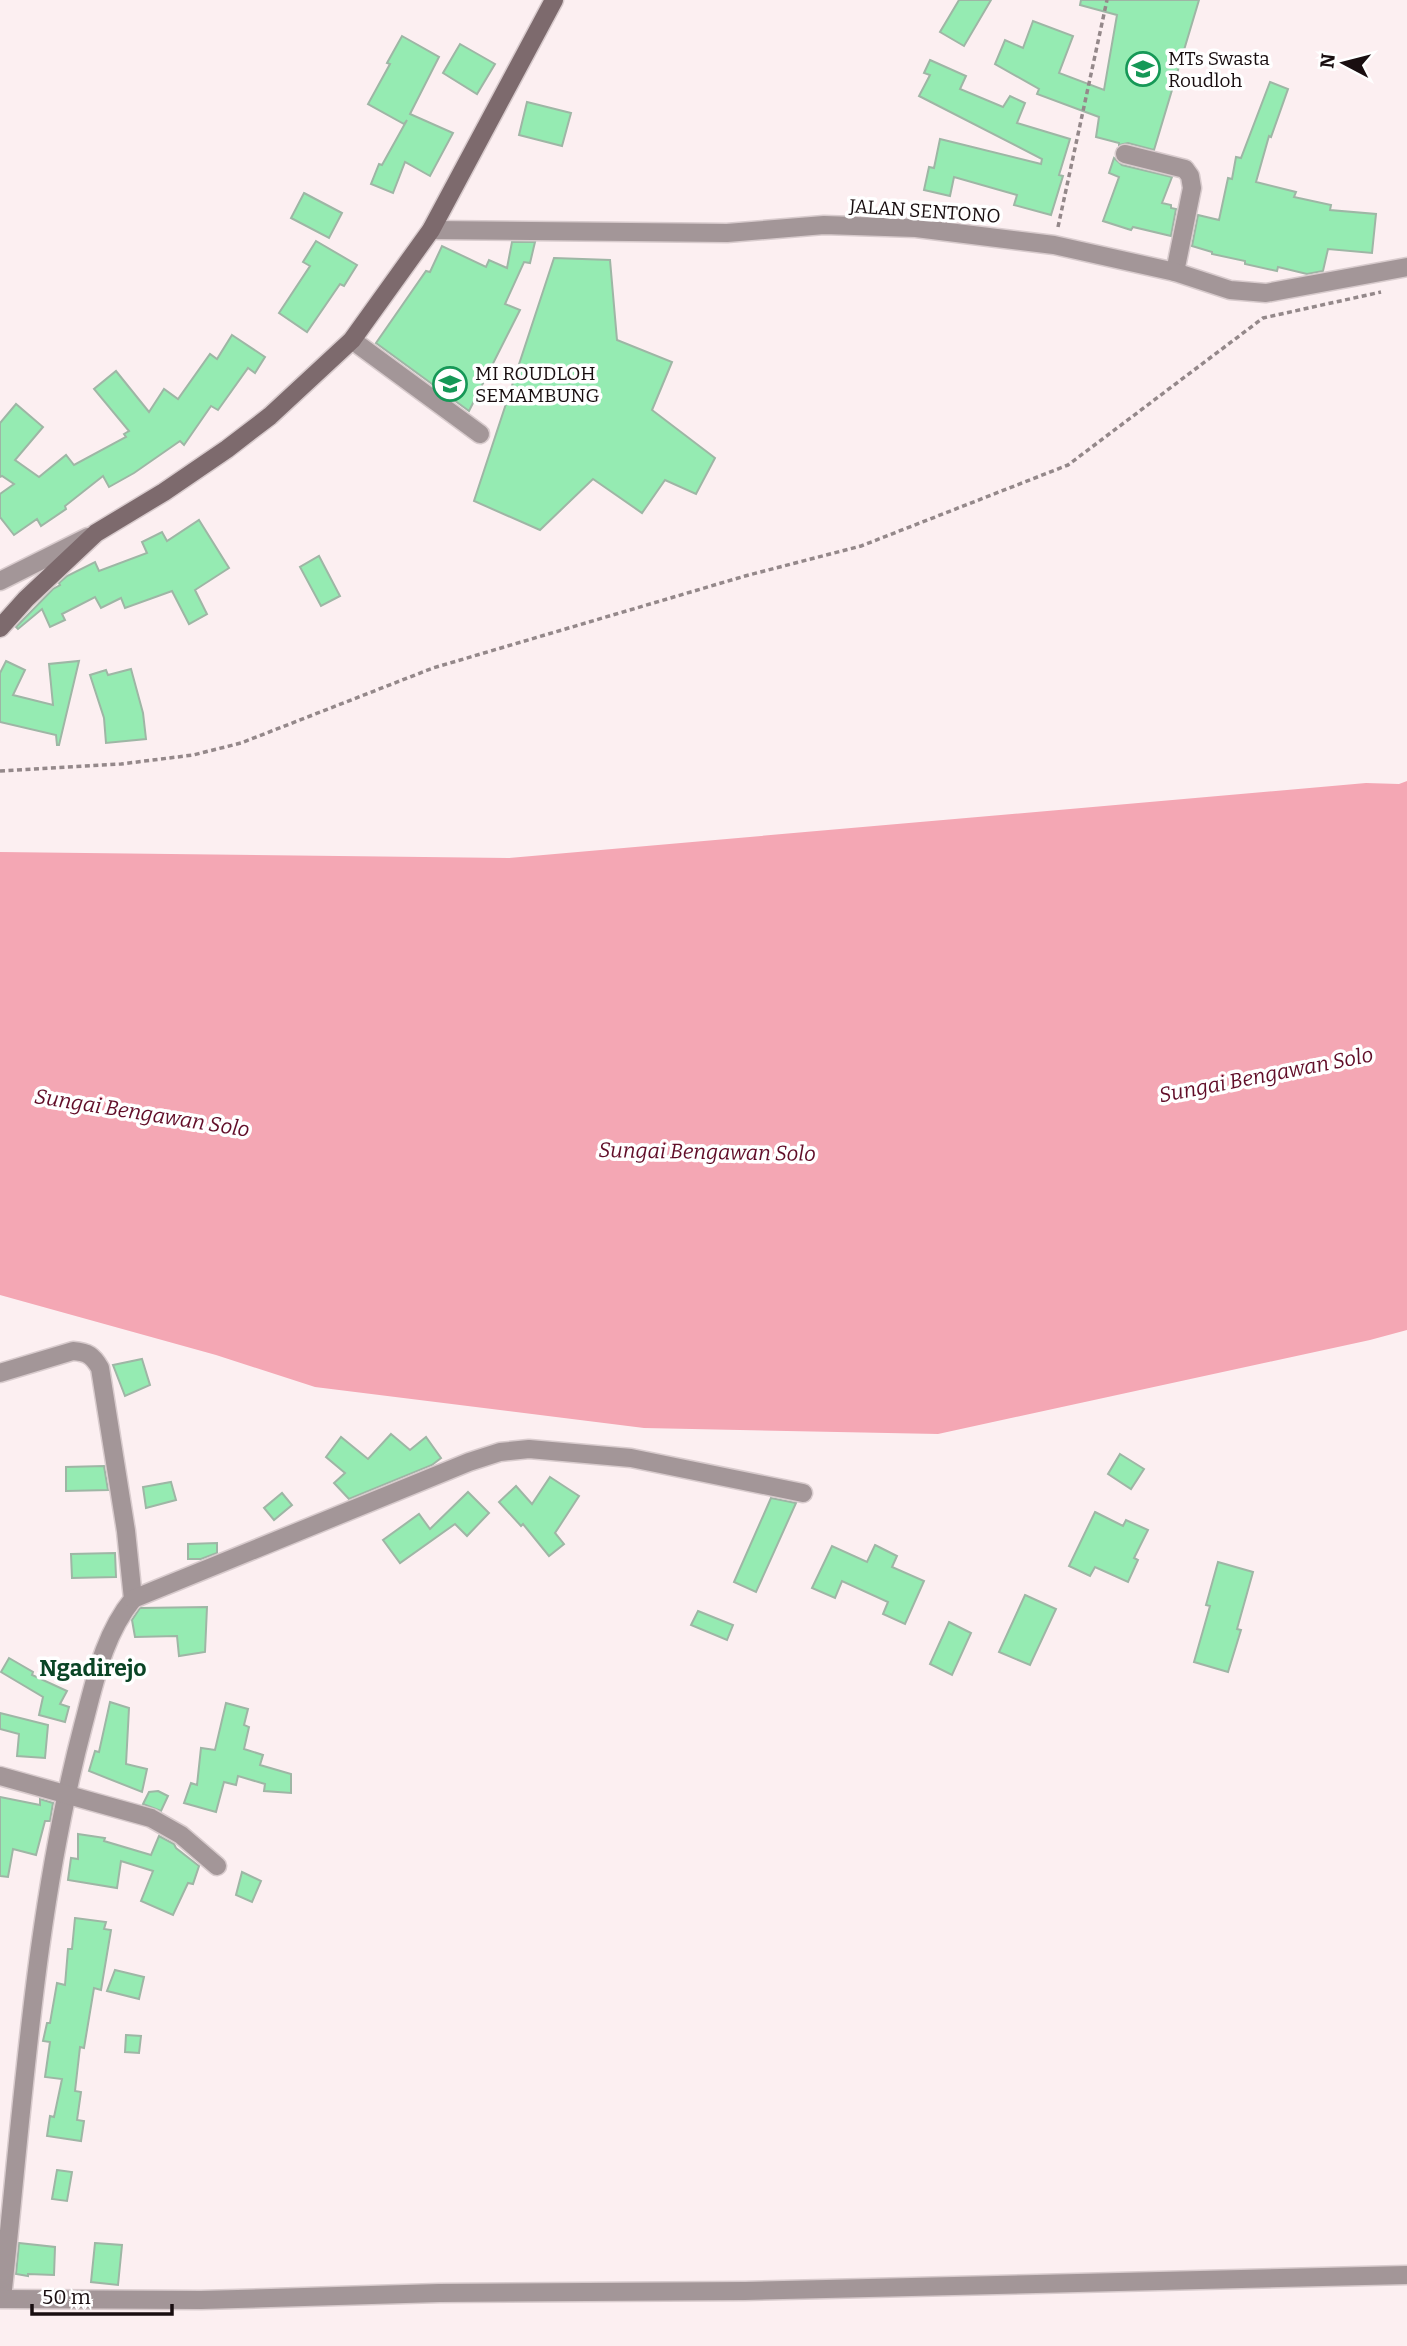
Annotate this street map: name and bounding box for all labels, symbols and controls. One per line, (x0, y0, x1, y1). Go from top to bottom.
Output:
north arrow (1309, 28, 1379, 98)
place label: MTs Swasta Roudloh (1168, 47, 1270, 92)
school or university icon: MTs Swasta Roudloh (1124, 50, 1162, 88)
text: N (1315, 52, 1340, 70)
street label: JALAN SENTONO (848, 194, 1001, 228)
place label: MI ROUDLOH SEMAMBUNG (475, 362, 600, 407)
school or university icon: MI ROUDLOH SEMAMBUNG (431, 365, 469, 403)
water label: Sungai Bengawan Solo (1157, 1041, 1375, 1109)
water label: Sungai Bengawan Solo (33, 1083, 251, 1143)
water label: Sungai Bengawan Solo (598, 1137, 816, 1167)
district label: Ngadirejo (39, 1654, 147, 1682)
scale bar (32, 2272, 172, 2316)
text: 50 m (42, 2284, 91, 2310)

